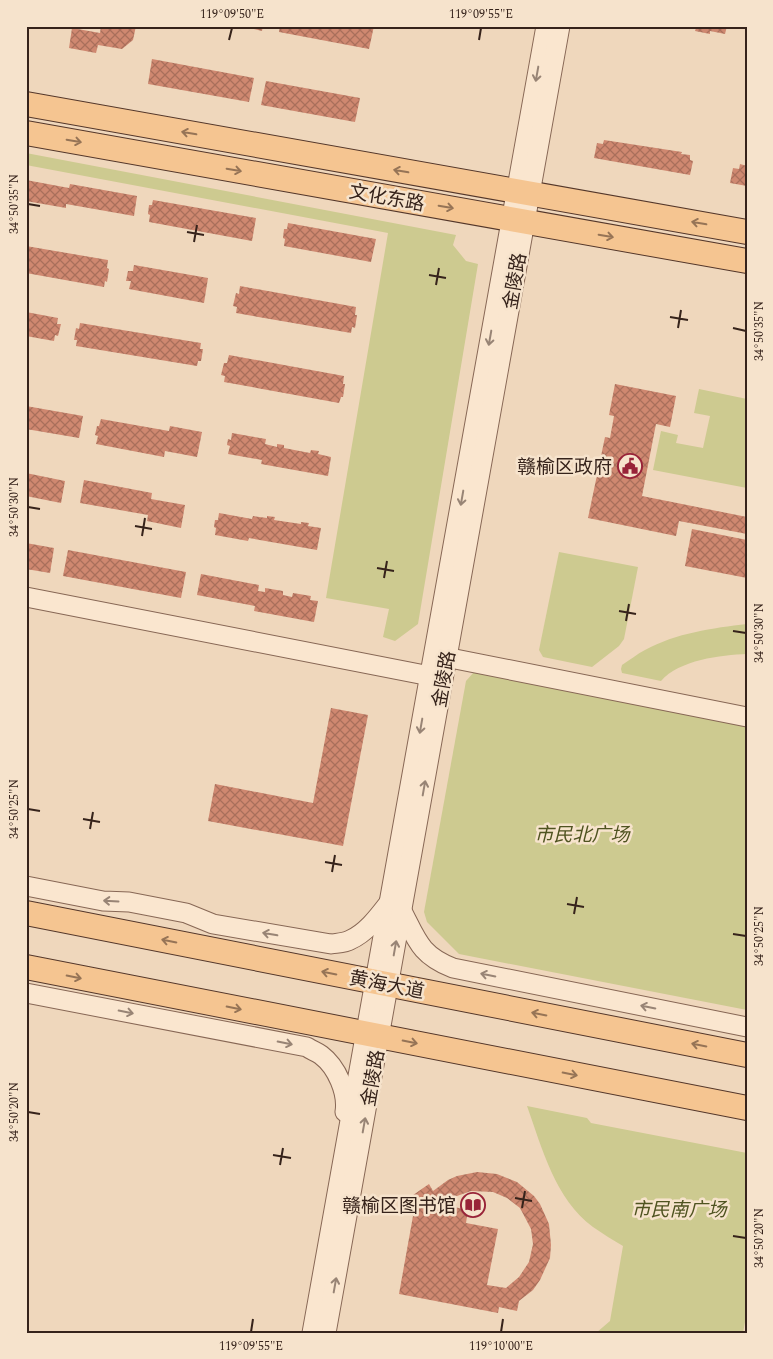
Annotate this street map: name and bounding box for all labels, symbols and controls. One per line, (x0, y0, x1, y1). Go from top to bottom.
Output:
text: 119°09'50"E (200, 5, 264, 24)
text: 119°09'55"E (449, 5, 513, 24)
one-way arrow (532, 66, 542, 82)
one-way arrow (182, 127, 198, 137)
one-way arrow (66, 137, 82, 147)
one-way arrow (226, 165, 242, 175)
one-way arrow (393, 165, 409, 175)
text: 34°50'35"N (5, 174, 24, 234)
street label: 文化东路 (347, 178, 427, 219)
one-way arrow (438, 203, 454, 213)
one-way arrow (691, 218, 707, 228)
one-way arrow (598, 231, 614, 241)
street label: 金陵路 (496, 251, 535, 312)
text: 34°50'35"N (750, 301, 769, 361)
one-way arrow (485, 329, 495, 345)
place label: 赣榆区政府 (517, 453, 612, 482)
public building icon: 赣榆区政府 (617, 453, 643, 479)
text: 34°50'30"N (5, 477, 24, 537)
one-way arrow (456, 489, 466, 505)
text: 34°50'30"N (750, 603, 769, 663)
street label: 金陵路 (425, 649, 464, 710)
one-way arrow (415, 718, 425, 734)
text: 34°50'25"N (5, 779, 24, 839)
one-way arrow (419, 780, 429, 796)
park label: 市民北广场 (534, 821, 631, 850)
one-way arrow (103, 897, 119, 906)
text: 34°50'25"N (750, 906, 769, 966)
one-way arrow (262, 928, 278, 938)
one-way arrow (161, 936, 177, 946)
one-way arrow (391, 940, 401, 956)
street label: 黄海大道 (347, 964, 427, 1007)
one-way arrow (321, 967, 337, 977)
one-way arrow (481, 970, 497, 979)
one-way arrow (66, 972, 82, 982)
one-way arrow (640, 1002, 656, 1011)
one-way arrow (225, 1004, 241, 1013)
one-way arrow (117, 1008, 133, 1018)
one-way arrow (532, 1009, 548, 1018)
one-way arrow (402, 1038, 418, 1048)
one-way arrow (277, 1039, 293, 1049)
one-way arrow (691, 1040, 707, 1050)
street label: 金陵路 (354, 1048, 393, 1109)
one-way arrow (561, 1069, 577, 1079)
text: 34°50'20"N (5, 1082, 24, 1142)
one-way arrow (359, 1117, 369, 1133)
place label: 赣榆区图书馆 (342, 1192, 456, 1221)
library icon: 赣榆区图书馆 (460, 1192, 486, 1218)
park label: 市民南广场 (631, 1196, 728, 1225)
text: 34°50'20"N (750, 1208, 769, 1268)
one-way arrow (331, 1277, 340, 1293)
text: 119°09'55"E (219, 1337, 283, 1356)
text: 119°10'00"E (469, 1337, 533, 1356)

